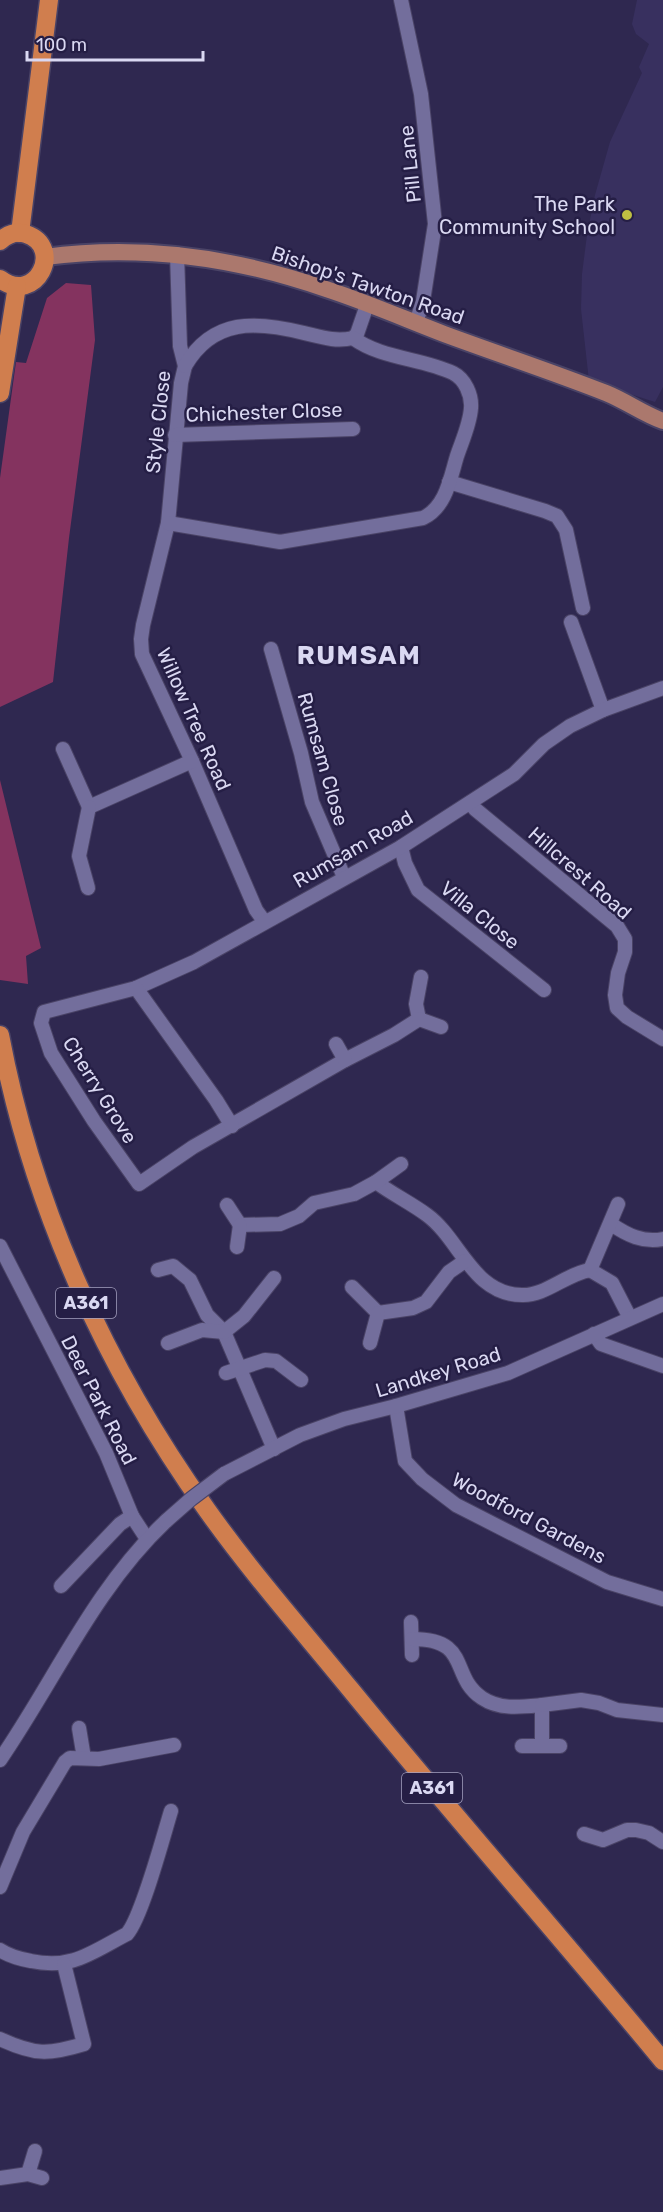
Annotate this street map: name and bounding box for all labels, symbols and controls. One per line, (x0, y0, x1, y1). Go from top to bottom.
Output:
scale bar (27, 24, 202, 62)
text: 100 m (36, 34, 87, 56)
street label: Pill Lane (394, 124, 426, 204)
place label: The Park Community School (439, 192, 616, 239)
marker: The Park Community School (620, 208, 634, 222)
street label: Bishop's Tawton Road (268, 241, 468, 329)
street label: Style Close (141, 369, 175, 475)
street label: Chichester Close (185, 397, 343, 427)
district label: RUMSAM (297, 640, 421, 671)
street label: Willow Tree Road (152, 644, 236, 794)
street label: Rumsam Close (292, 689, 354, 829)
street label: Rumsam Road (289, 805, 417, 893)
street label: Hillcrest Road (524, 822, 636, 924)
street label: Villa Close (436, 876, 524, 954)
street label: Cherry Grove (58, 1032, 142, 1148)
road number: A361 (56, 1288, 116, 1318)
street label: Deer Park Road (56, 1331, 142, 1469)
street label: Landkey Road (372, 1342, 504, 1402)
street label: Woodford Gardens (448, 1467, 610, 1569)
road number: A361 (402, 1773, 462, 1803)

